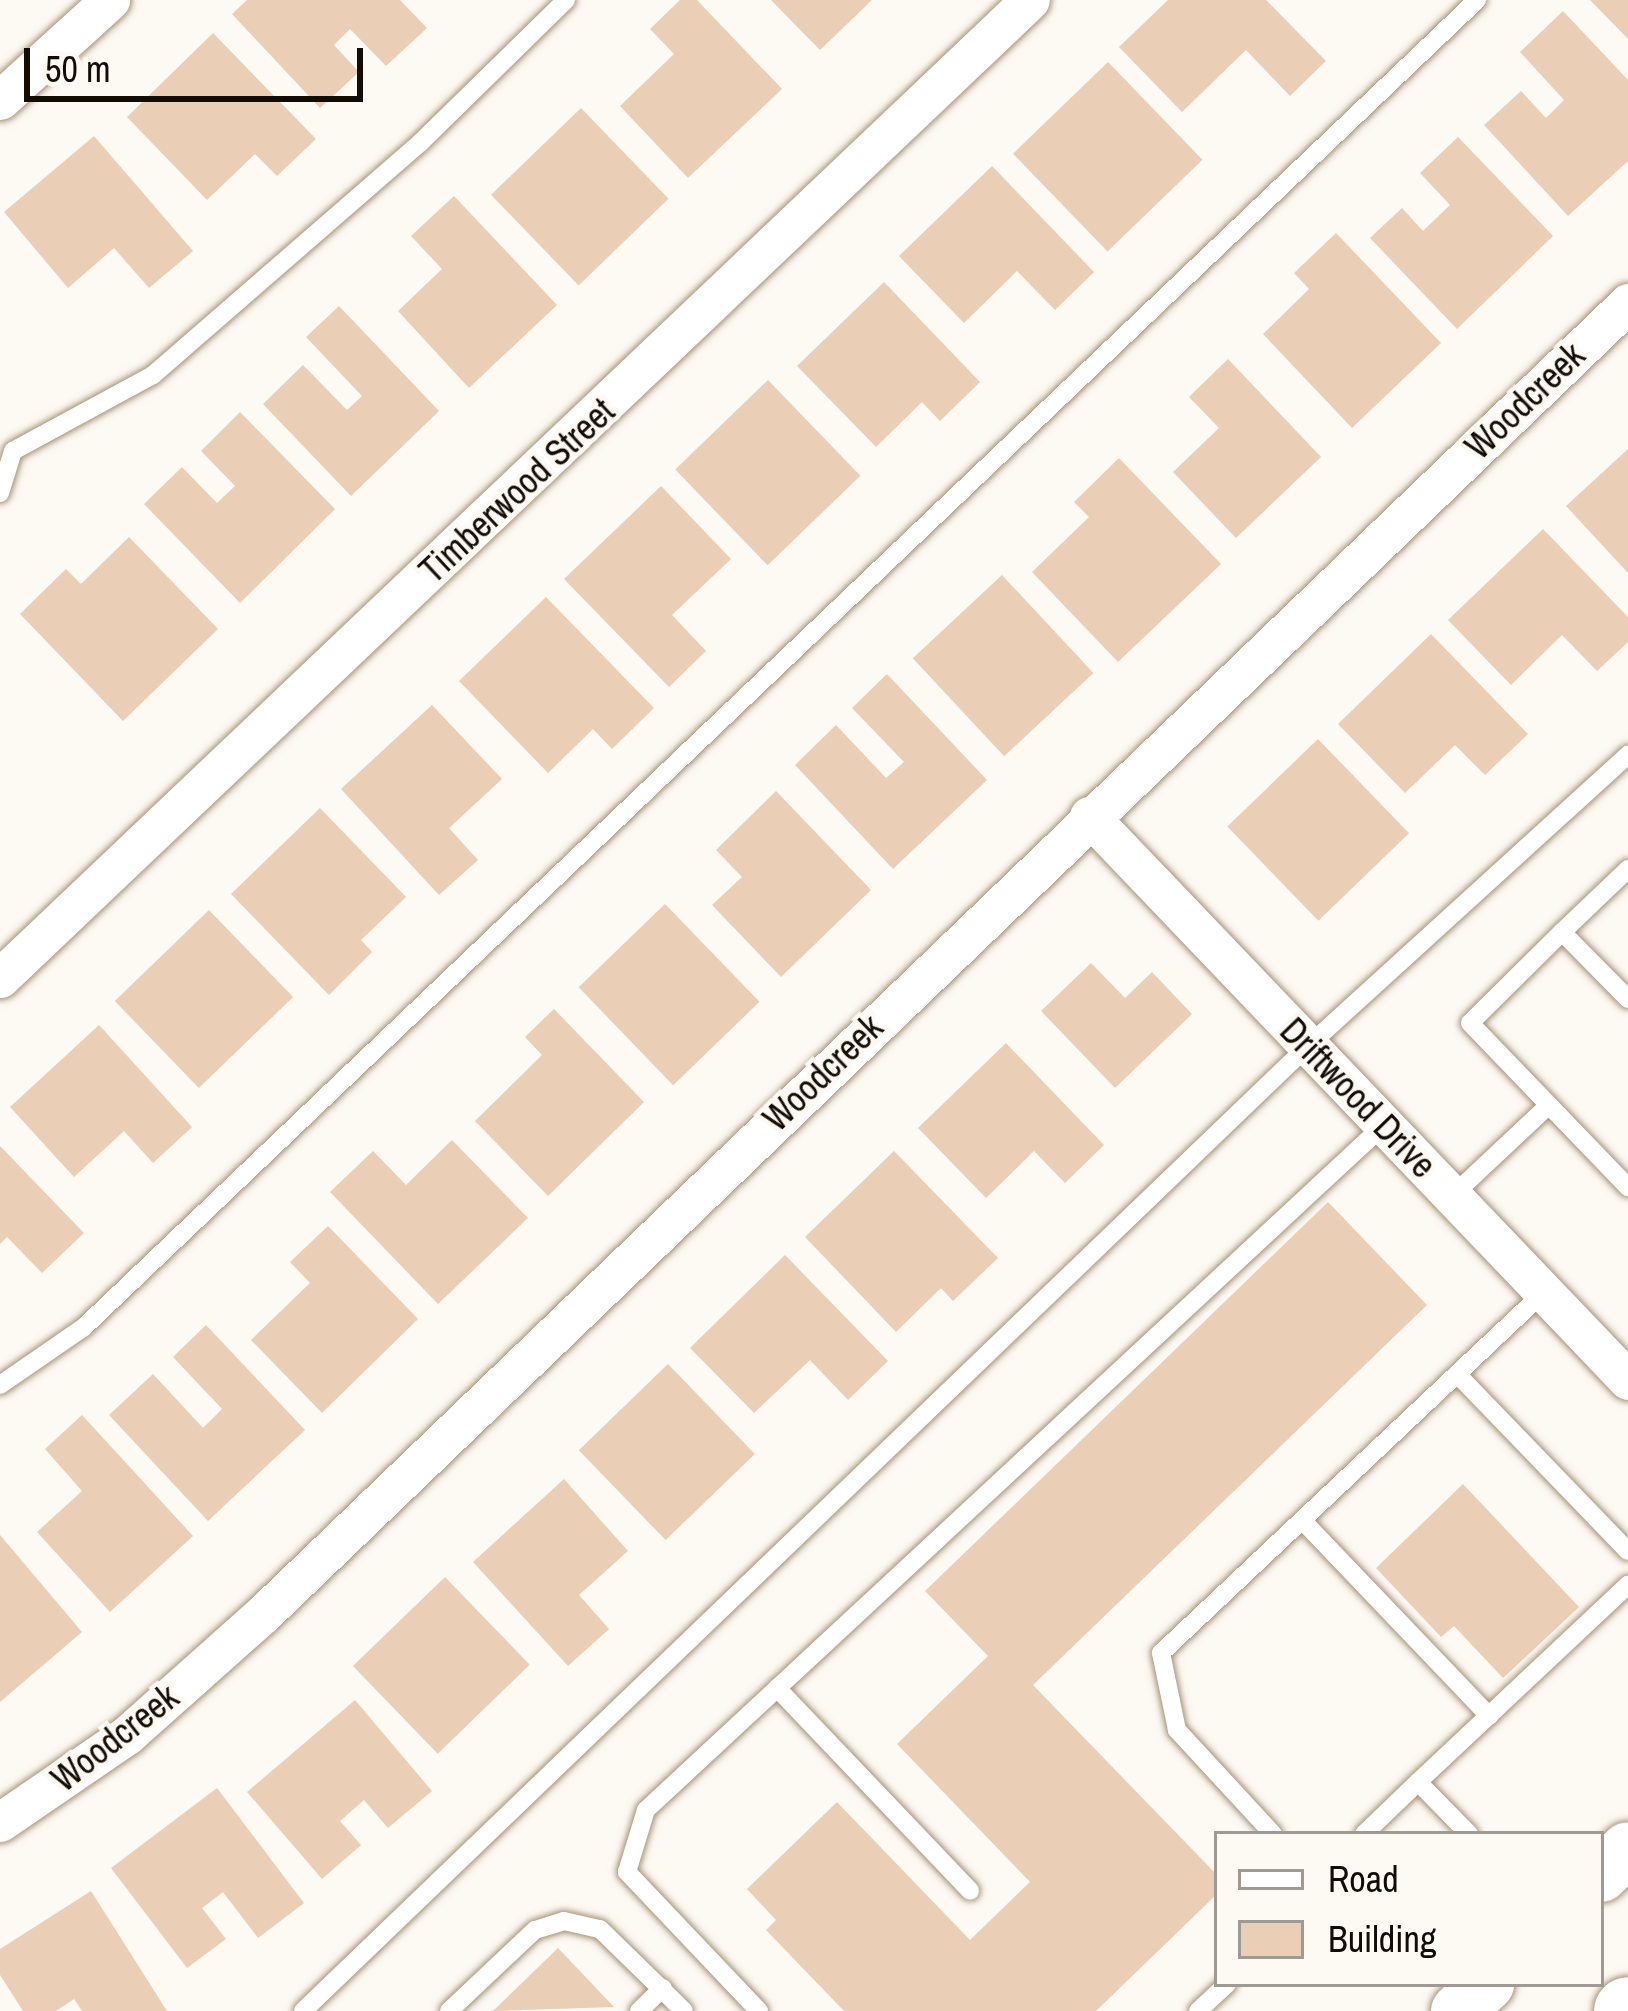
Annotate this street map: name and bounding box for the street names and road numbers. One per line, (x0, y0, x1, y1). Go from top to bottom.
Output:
street label: Woodcreek (1456, 334, 1594, 468)
street label: Timberwood Street (411, 390, 623, 592)
street label: Woodcreek (754, 1006, 892, 1140)
street label: Driftwood Drive (1271, 1009, 1445, 1187)
street label: Woodcreek (43, 1675, 187, 1801)

